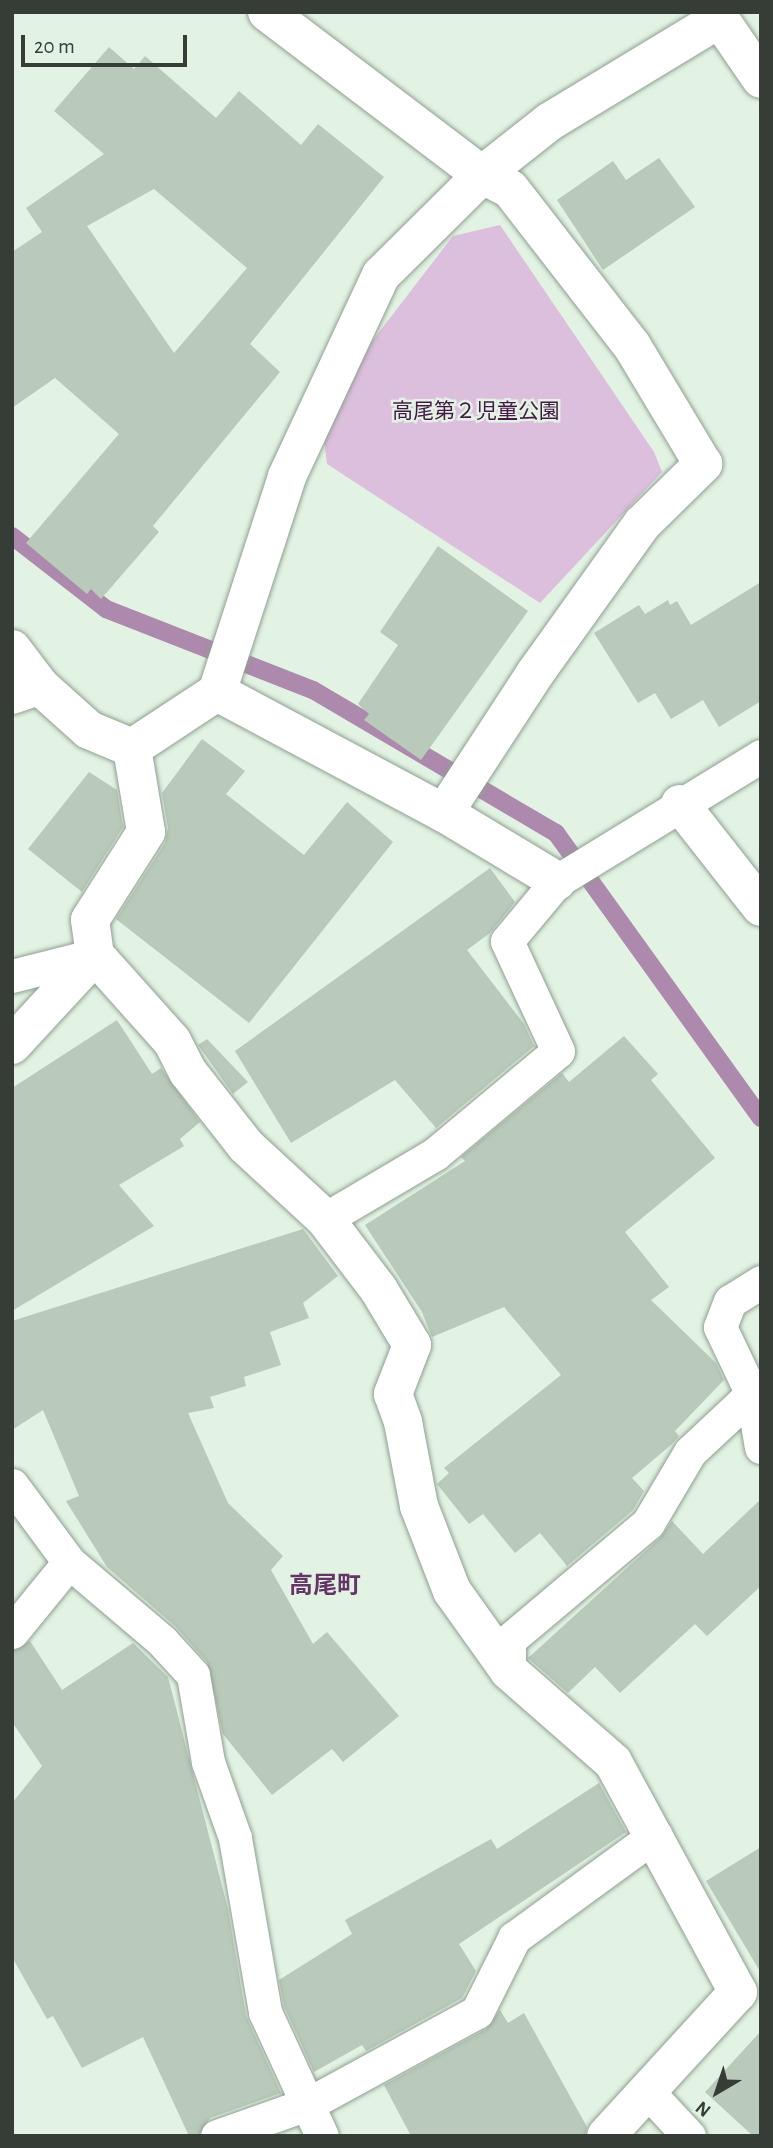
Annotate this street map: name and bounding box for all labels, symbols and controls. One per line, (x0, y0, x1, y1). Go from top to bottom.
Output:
scale bar (24, 21, 191, 65)
text: 20 m (34, 36, 75, 57)
park label: 高尾第２児童公園 (392, 399, 560, 425)
district label: 高尾町 (289, 1573, 361, 1601)
north arrow (682, 2057, 752, 2127)
text: N (692, 2097, 715, 2120)

